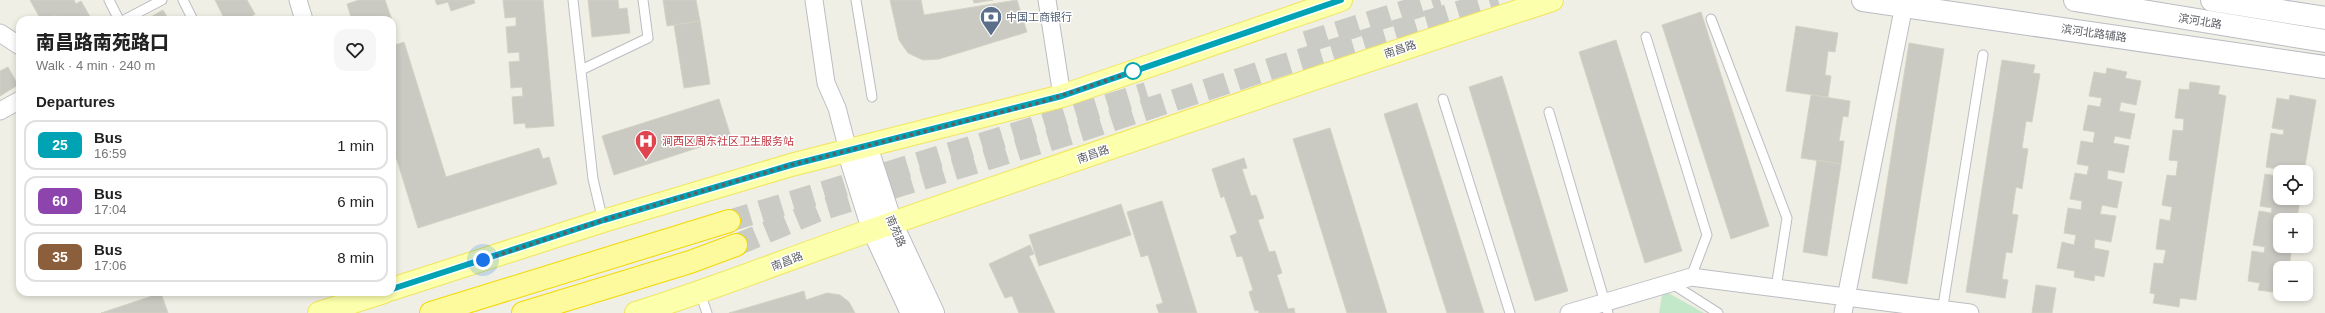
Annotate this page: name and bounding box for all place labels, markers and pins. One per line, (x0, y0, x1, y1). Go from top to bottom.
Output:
bank icon: 中国工商银行 (978, 4, 1004, 37)
place label: 中国工商银行 (1006, 11, 1072, 23)
unlabelled marker (1124, 62, 1142, 80)
hospital icon: 涧西区周东社区卫生服务站 (633, 128, 659, 161)
place label: 涧西区周东社区卫生服务站 (662, 135, 794, 147)

